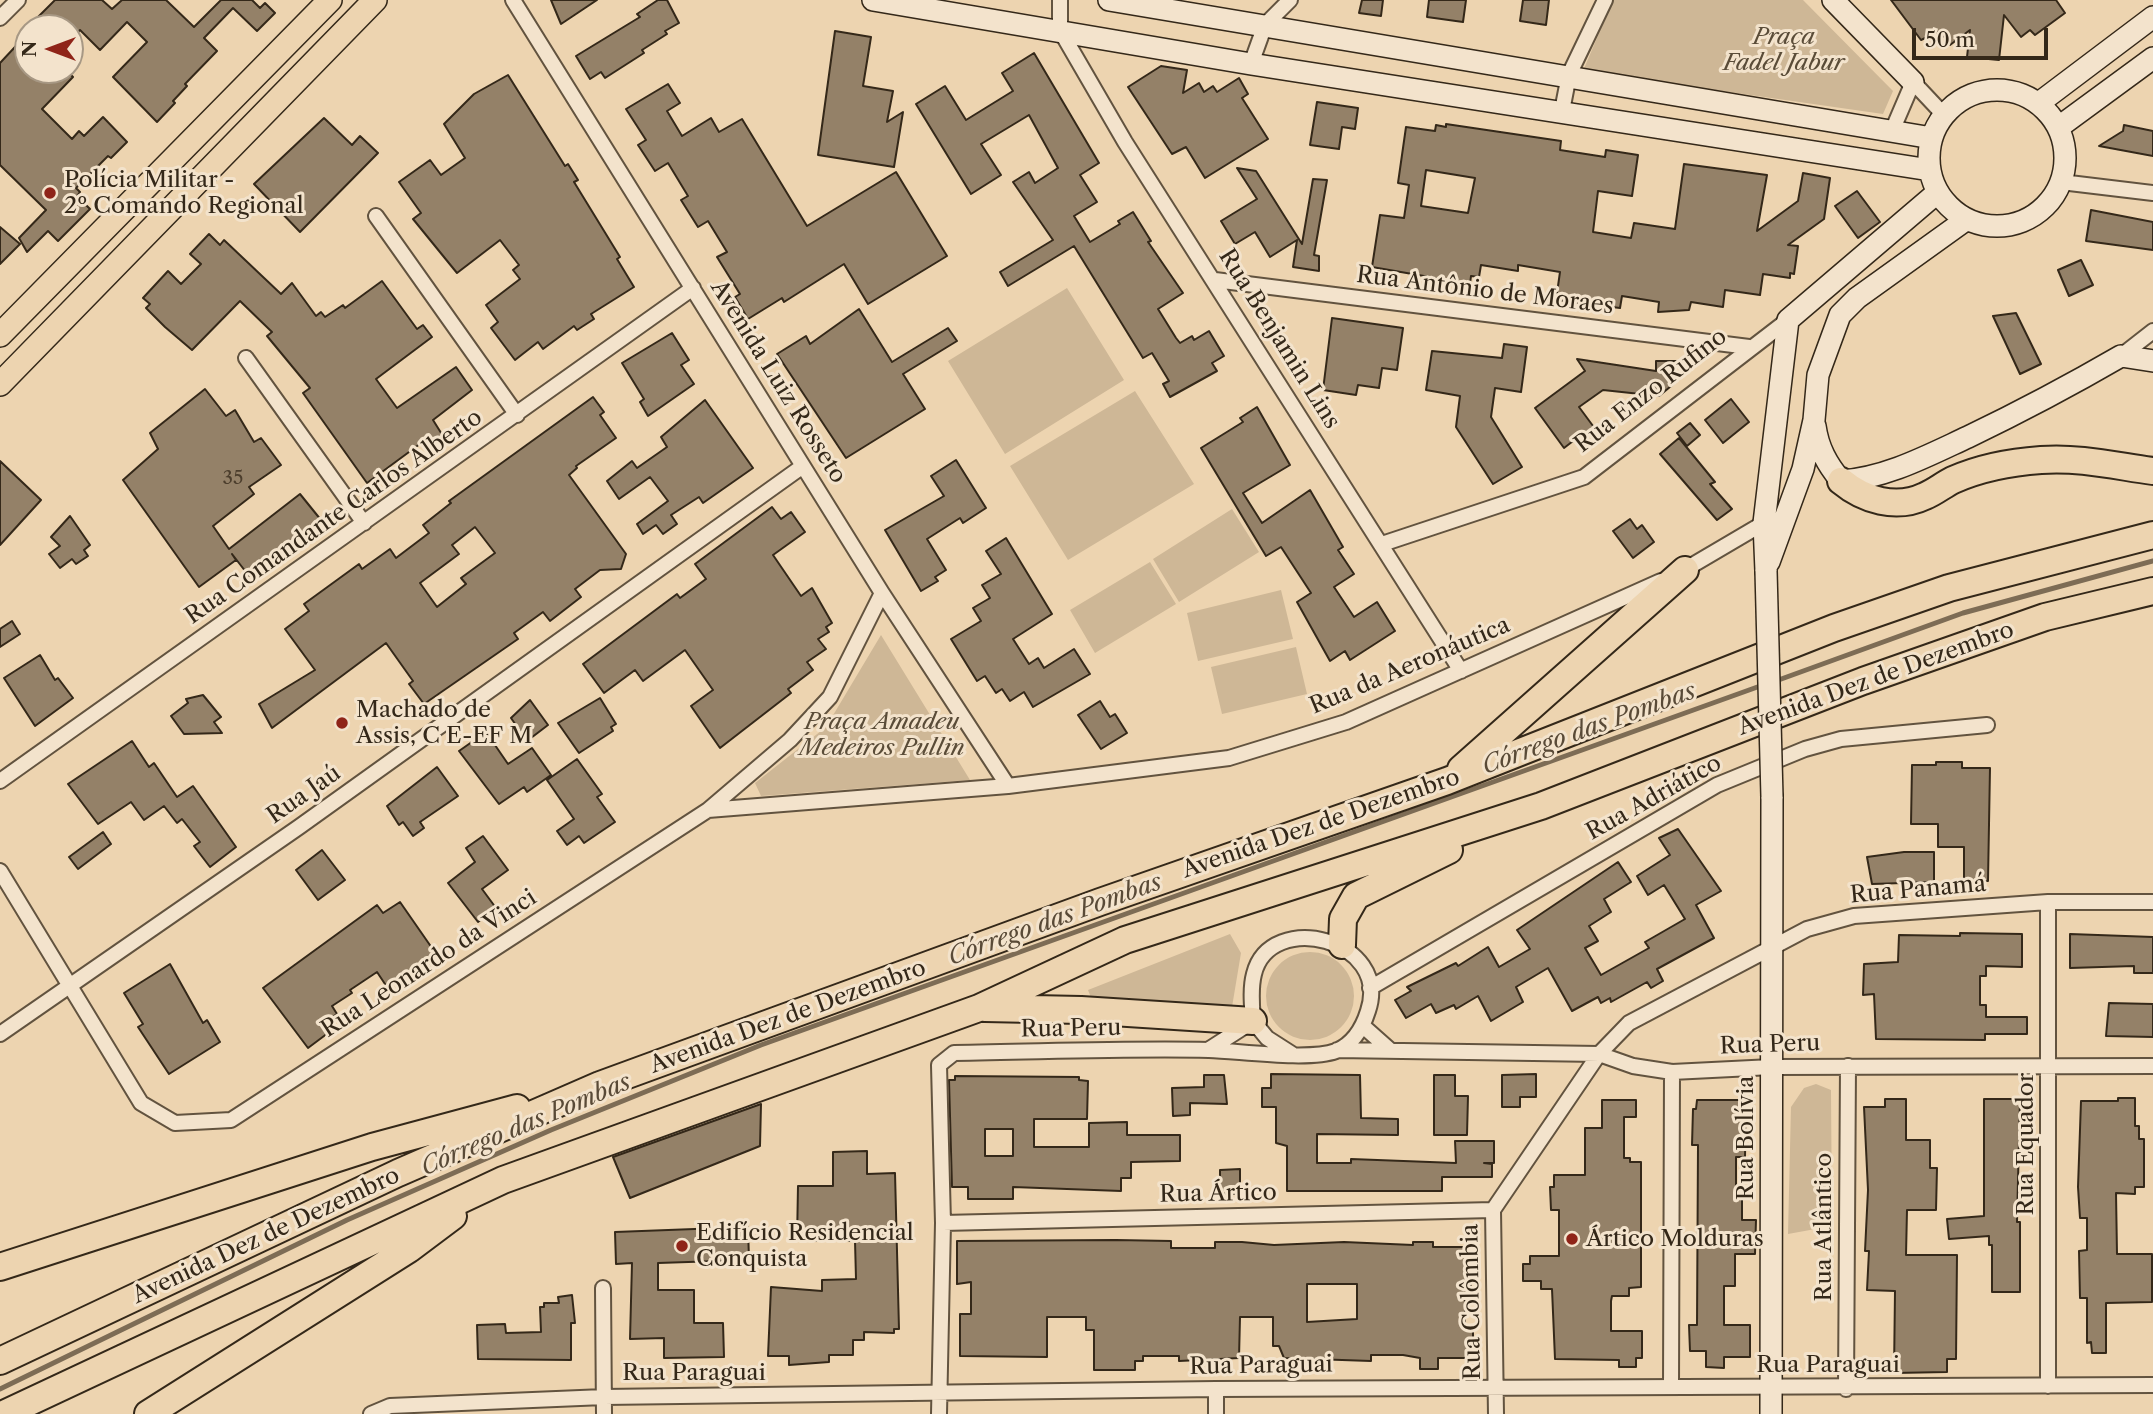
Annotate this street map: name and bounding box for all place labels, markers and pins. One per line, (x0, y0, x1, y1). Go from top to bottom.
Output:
place label: Polícia Militar - 2º Comando Regional (64, 166, 304, 220)
marker: Polícia Militar - 2º Comando Regional (42, 185, 58, 201)
place label: Machado de Assis, C E-EF M (356, 696, 532, 750)
marker: Machado de Assis, C E-EF M (334, 715, 350, 731)
place label: Edifício Residencial Conquista (696, 1219, 914, 1273)
place label: Ártico Molduras (1586, 1225, 1764, 1253)
marker: Ártico Molduras (1564, 1231, 1580, 1247)
marker: Edifício Residencial Conquista (674, 1238, 690, 1254)

